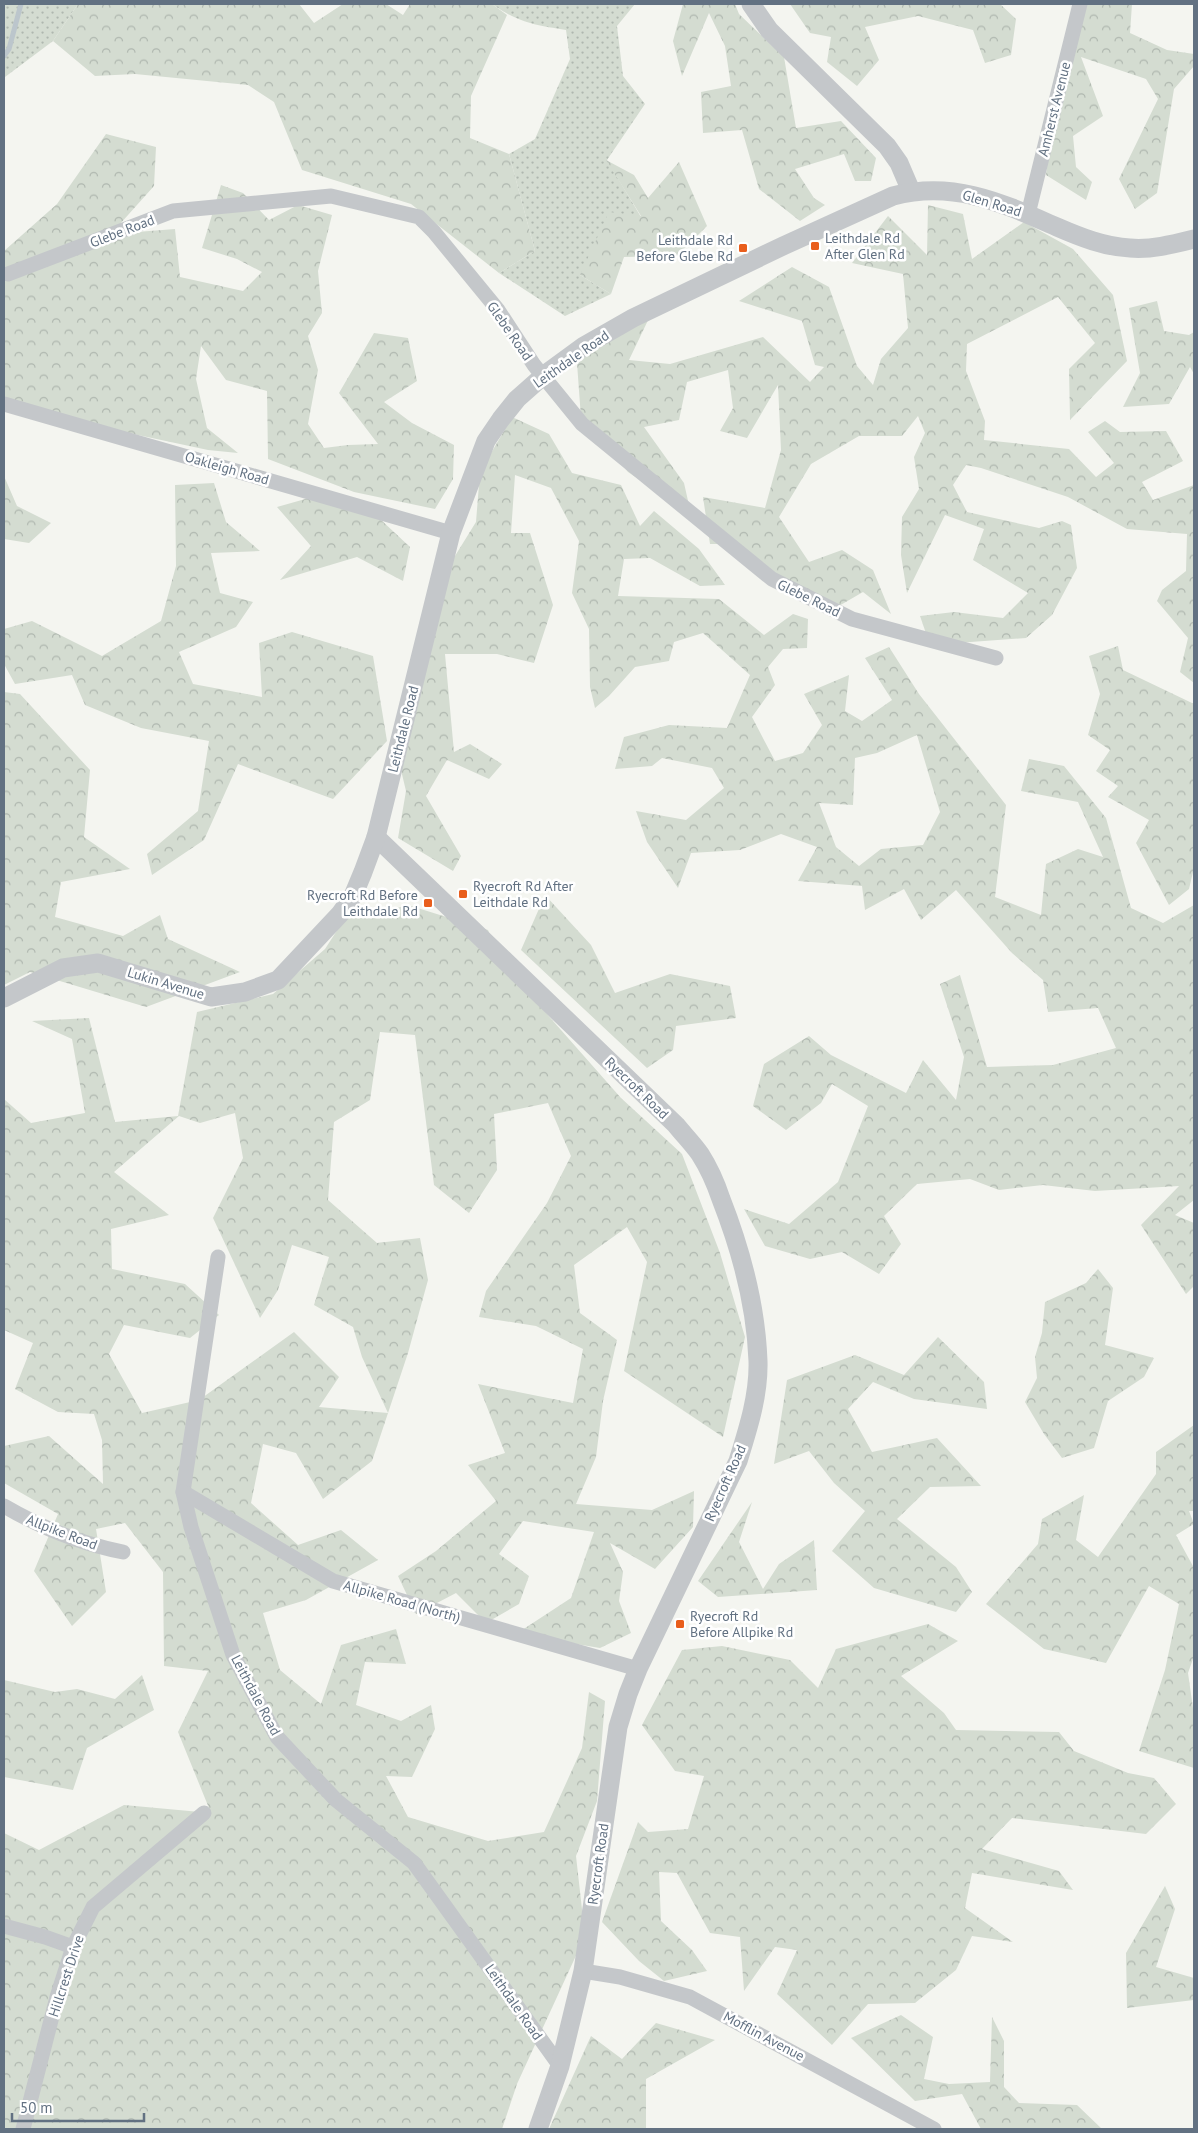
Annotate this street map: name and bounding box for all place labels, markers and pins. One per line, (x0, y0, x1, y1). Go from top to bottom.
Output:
place label: Leithdale Rd After Glen Rd (825, 229, 905, 263)
place label: Leithdale Rd Before Glebe Rd (636, 231, 733, 265)
marker: Leithdale Rd After Glen Rd (809, 240, 821, 252)
marker: Leithdale Rd Before Glebe Rd (737, 242, 749, 254)
place label: Ryecroft Rd After Leithdale Rd (473, 877, 574, 911)
place label: Ryecroft Rd Before Leithdale Rd (307, 886, 418, 920)
marker: Ryecroft Rd After Leithdale Rd (457, 888, 469, 900)
marker: Ryecroft Rd Before Leithdale Rd (422, 897, 434, 909)
place label: Ryecroft Rd Before Allpike Rd (690, 1607, 793, 1641)
marker: Ryecroft Rd Before Allpike Rd (674, 1618, 686, 1630)

